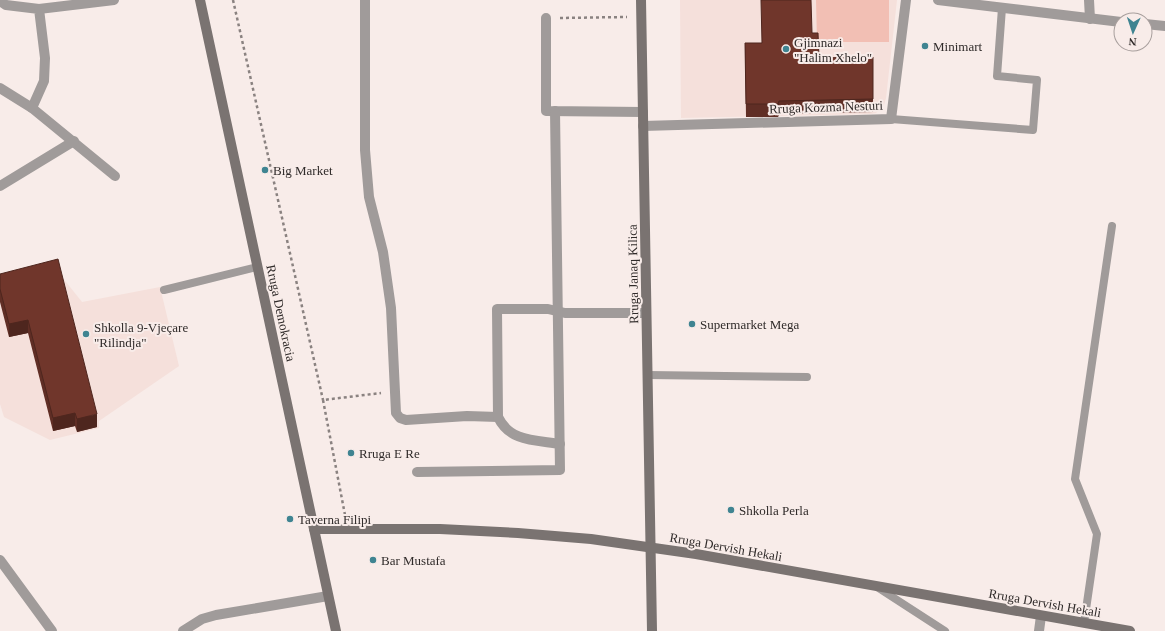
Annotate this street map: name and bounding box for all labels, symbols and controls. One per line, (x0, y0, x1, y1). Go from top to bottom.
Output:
north arrow (1113, 12, 1153, 52)
place label: Gjimnazi "Halim Xhelo" (794, 35, 872, 65)
text: N (1128, 36, 1137, 48)
place label: Minimart (933, 39, 982, 54)
marker: Minimart (920, 41, 930, 51)
marker: Gjimnazi "Halim Xhelo" (781, 44, 791, 54)
street label: Rruga Kozma Nesturi (769, 98, 884, 116)
place label: Big Market (273, 163, 333, 178)
marker: Big Market (260, 165, 270, 175)
street label: Rruga Janaq Kilica (625, 224, 641, 324)
street label: Rruga Demokracia (263, 263, 299, 363)
place label: Supermarket Mega (700, 317, 800, 332)
marker: Supermarket Mega (687, 319, 697, 329)
place label: Shkolla 9-Vjeçare "Rilindja" (94, 320, 188, 350)
marker: Shkolla 9-Vjeçare "Rilindja" (81, 329, 91, 339)
place label: Rruga E Re (359, 446, 420, 461)
marker: Rruga E Re (346, 448, 356, 458)
place label: Shkolla Perla (739, 503, 809, 518)
marker: Shkolla Perla (726, 505, 736, 515)
place label: Taverna Filipi (298, 512, 371, 527)
marker: Taverna Filipi (285, 514, 295, 524)
street label: Rruga Dervish Hekali (669, 530, 784, 564)
place label: Bar Mustafa (381, 553, 446, 568)
marker: Bar Mustafa (368, 555, 378, 565)
street label: Rruga Dervish Hekali (988, 586, 1103, 620)

